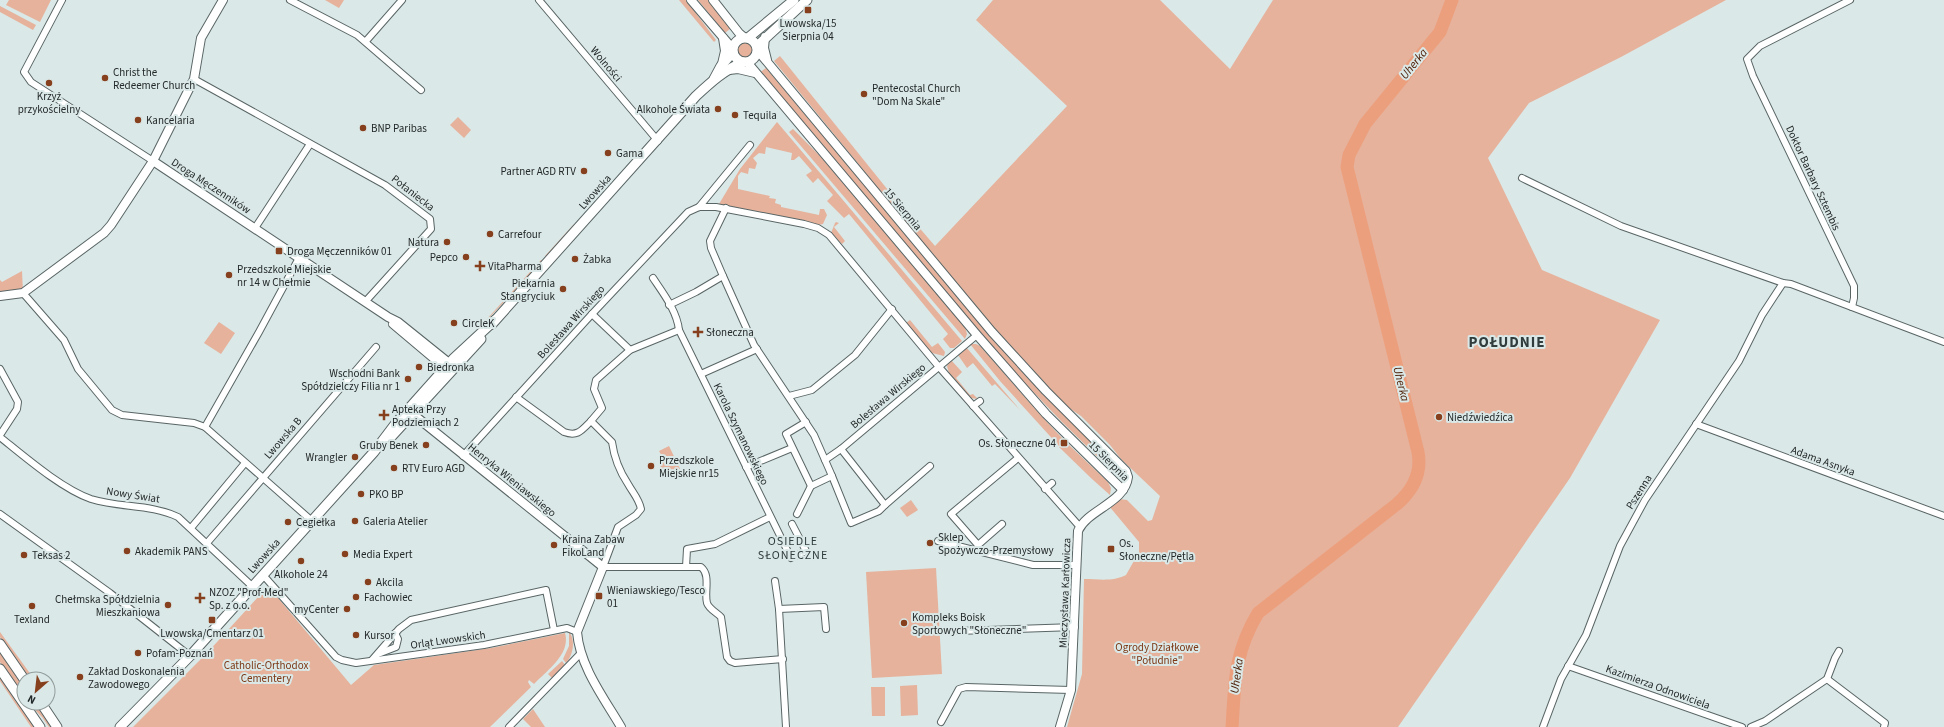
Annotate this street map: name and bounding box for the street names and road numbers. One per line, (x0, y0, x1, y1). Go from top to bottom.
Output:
street label: Wolności (587, 43, 625, 85)
street label: Doktor Barbary Sztembis (1782, 123, 1844, 233)
street label: Droga Męczenników (168, 155, 254, 217)
street label: Połaniecka (388, 171, 438, 215)
street label: Lwowska (575, 171, 615, 213)
street label: 15 Sierpnia (881, 185, 925, 233)
street label: Bolesława Wirskiego (534, 282, 608, 362)
street label: Bolesława Wirskiego (847, 360, 929, 432)
street label: Karola Szymanowskiego (710, 380, 772, 488)
street label: Lwowska B (261, 414, 306, 462)
street label: 15 Sierpnia (1086, 438, 1132, 484)
street label: Henryka Wieniawskiego (465, 440, 559, 520)
street label: Adama Asnyka (1789, 442, 1857, 480)
street label: Pszenna (1622, 472, 1656, 512)
street label: Nowy Świat (105, 483, 161, 507)
street label: Lwowska (244, 535, 284, 577)
street label: Mieczysława Karłowicza (1056, 538, 1074, 648)
street label: Orląt Lwowskich (409, 627, 487, 653)
street label: Kazimierza Odnowiciela (1604, 661, 1712, 713)

